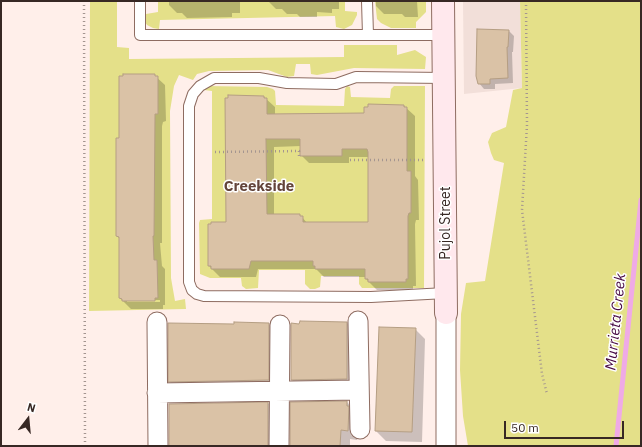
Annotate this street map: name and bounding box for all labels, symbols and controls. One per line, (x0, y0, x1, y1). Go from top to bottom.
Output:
district label: Creekside (224, 178, 294, 196)
street label: Pujol Street (438, 186, 454, 260)
water label: Murrieta Creek (602, 273, 630, 371)
north arrow (8, 399, 48, 439)
text: N (26, 400, 37, 415)
scale bar (506, 413, 626, 439)
text: 50 m (511, 420, 539, 435)

